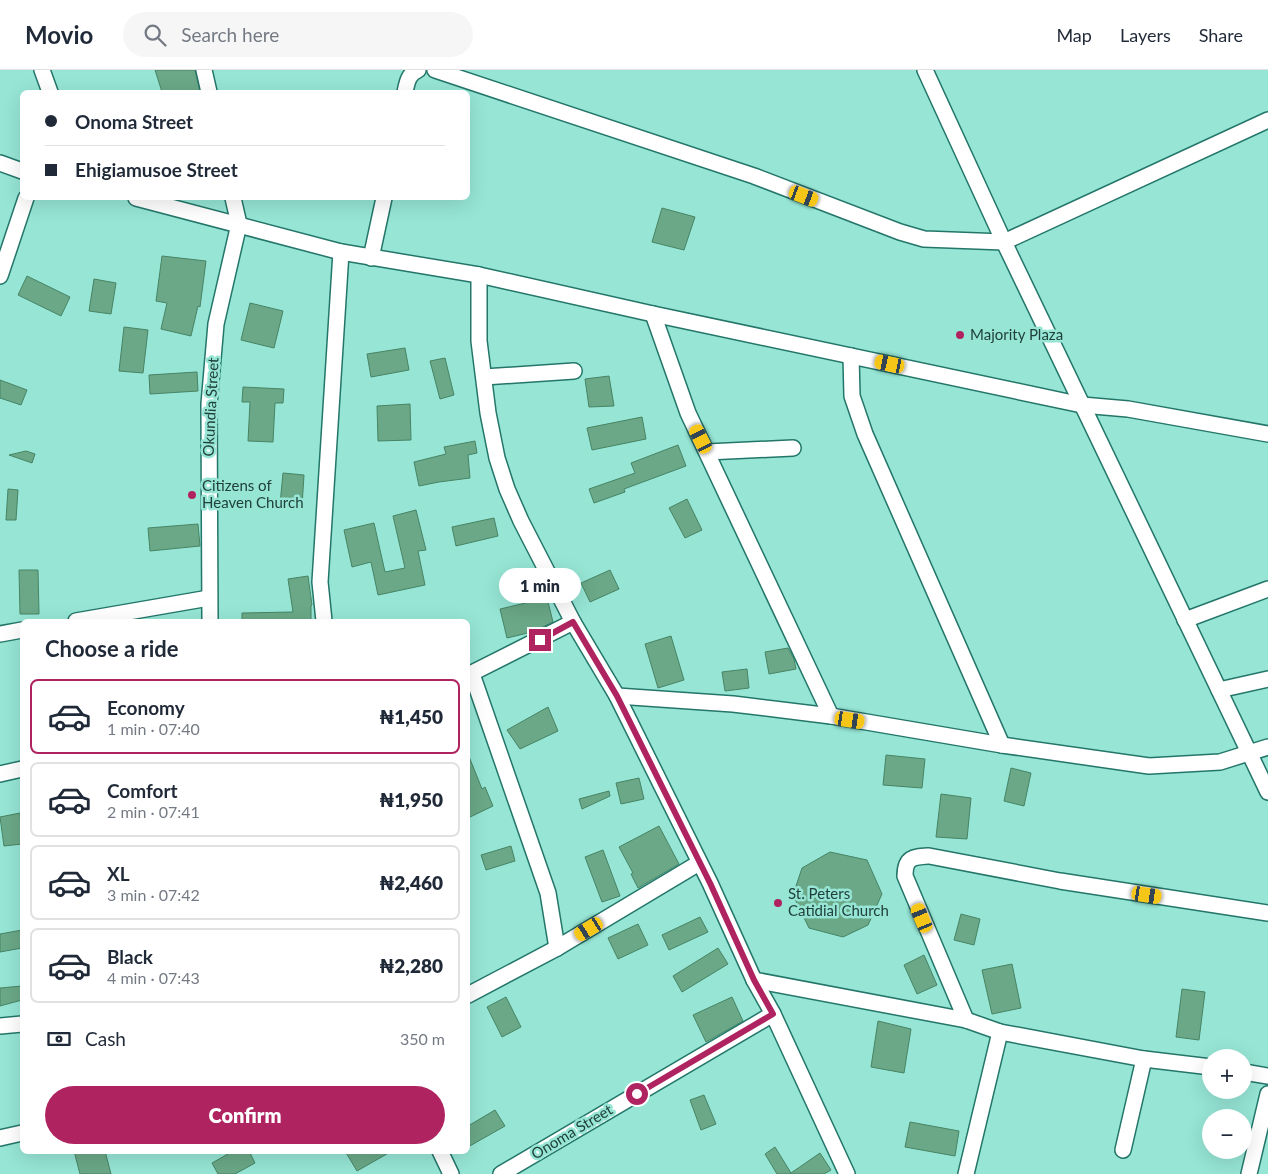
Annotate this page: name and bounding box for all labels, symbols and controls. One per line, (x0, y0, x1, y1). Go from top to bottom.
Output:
search box (123, 12, 473, 57)
text: Movio (25, 20, 93, 49)
icon: search (141, 21, 169, 49)
text: Search here (181, 23, 279, 46)
text: Map (1056, 24, 1092, 46)
text: Layers (1120, 24, 1171, 46)
text: Share (1199, 24, 1243, 46)
text: Onoma Street (75, 110, 193, 133)
text: Ehigiamusoe Street (75, 158, 238, 181)
car (787, 184, 820, 208)
place label: Majority Plaza (970, 325, 1063, 343)
marker: Majority Plaza (954, 329, 966, 341)
car (873, 354, 906, 374)
street label: Okundia Street (198, 356, 222, 457)
car (687, 422, 714, 456)
place label: Citizens of Heaven Church (202, 476, 304, 511)
marker: Citizens of Heaven Church (186, 489, 198, 501)
callout: 1 min (499, 568, 581, 602)
text: 1 min (520, 576, 560, 595)
route end (529, 629, 551, 651)
text: Choose a ride (45, 635, 179, 662)
icon: car (47, 694, 92, 739)
text: Economy (107, 696, 185, 719)
text: ₦1,450 (379, 705, 443, 728)
car (834, 710, 865, 730)
text: 1 min · 07:40 (107, 719, 200, 738)
icon: car (47, 777, 92, 822)
text: Comfort (107, 779, 178, 802)
text: ₦1,950 (379, 788, 443, 811)
text: 2 min · 07:41 (107, 802, 200, 821)
icon: car (47, 860, 92, 905)
text: XL (107, 862, 130, 885)
text: ₦2,460 (379, 871, 443, 894)
place label: St. Peters Catidial Church (788, 884, 889, 919)
text: 3 min · 07:42 (107, 885, 200, 904)
car (1131, 885, 1162, 905)
marker: St. Peters Catidial Church (772, 897, 784, 909)
car (909, 901, 934, 935)
car (572, 915, 605, 943)
icon: car (47, 943, 92, 988)
text: Black (107, 945, 153, 968)
text: ₦2,280 (379, 954, 443, 977)
text: 4 min · 07:43 (107, 968, 200, 987)
icon: cash (45, 1025, 73, 1053)
text: Cash (85, 1027, 126, 1050)
text: 350 m (400, 1029, 445, 1048)
map controls (1202, 1049, 1252, 1159)
button: + (1202, 1049, 1252, 1099)
route start (626, 1083, 648, 1105)
button: Confirm (45, 1086, 445, 1144)
street label: Onoma Street (527, 1099, 616, 1163)
button: − (1202, 1109, 1252, 1159)

